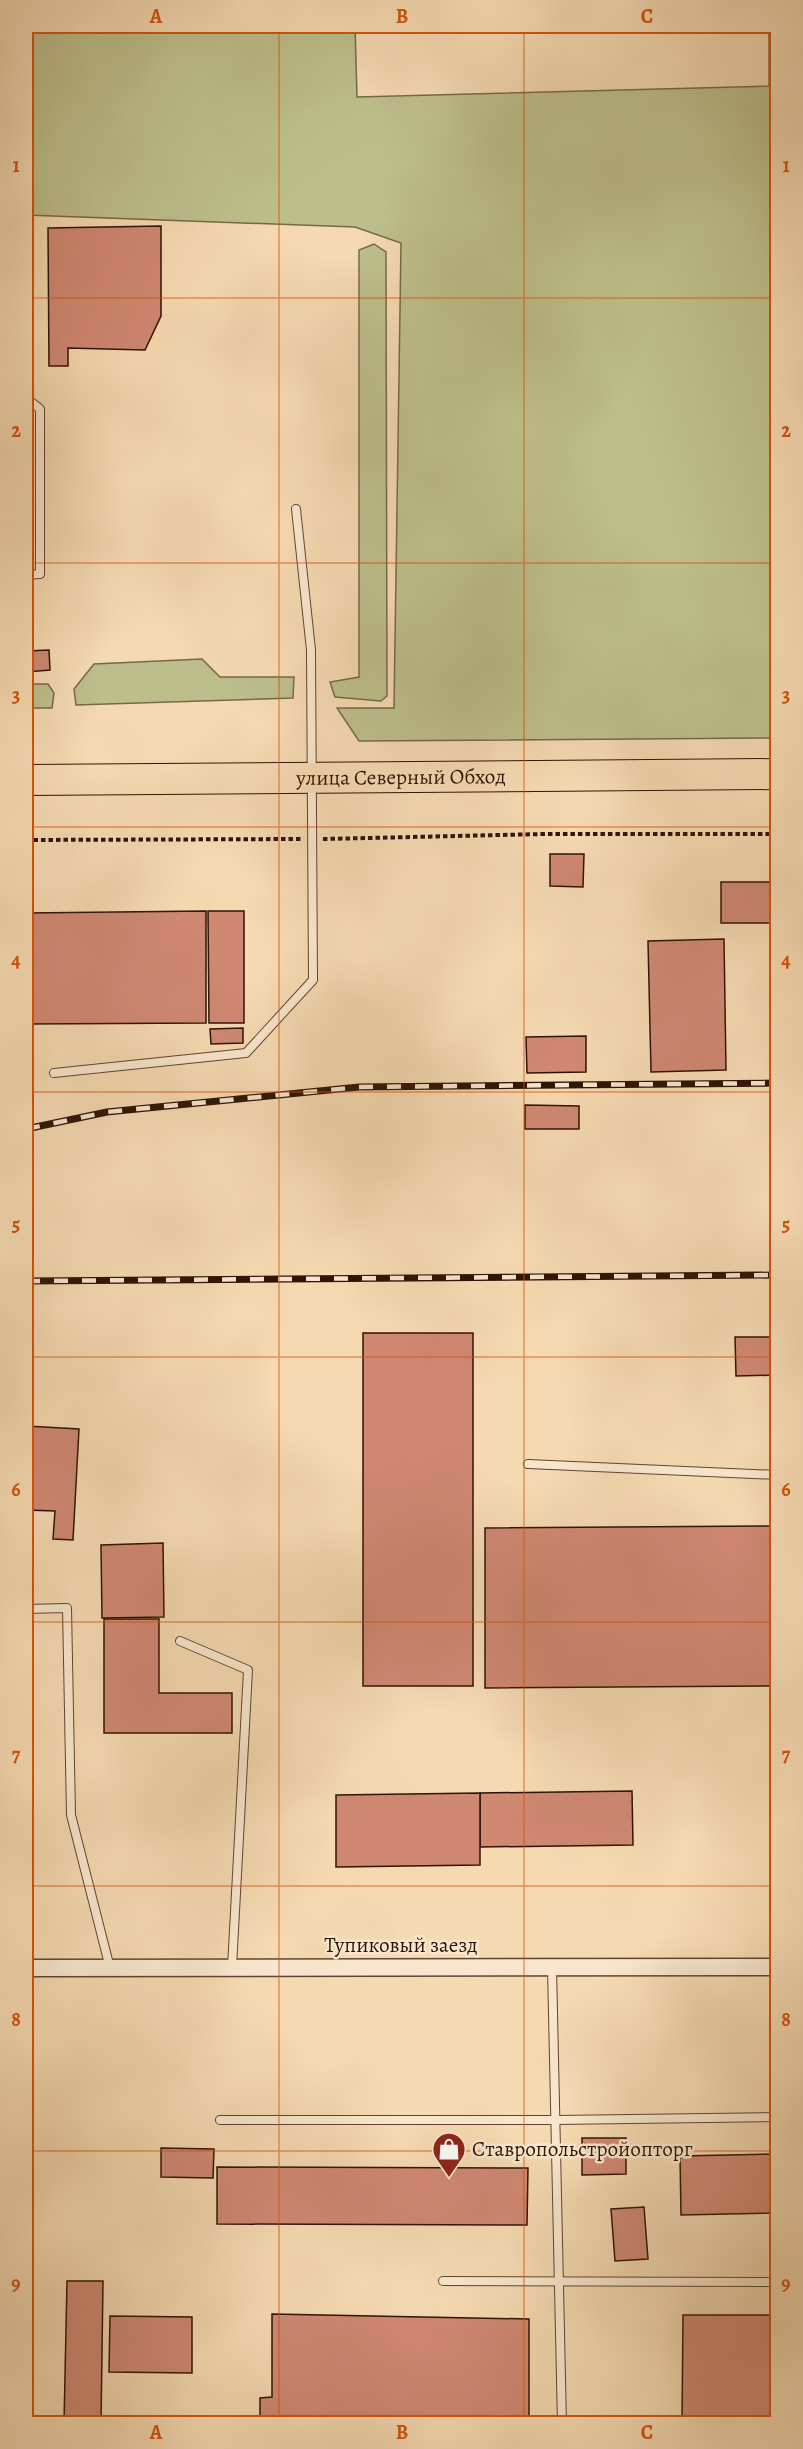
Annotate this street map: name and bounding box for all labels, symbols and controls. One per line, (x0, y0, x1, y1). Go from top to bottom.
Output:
text: A (149, 3, 163, 30)
text: B (396, 3, 408, 30)
text: C (641, 3, 653, 30)
text: 1 (12, 152, 20, 179)
text: 1 (782, 152, 790, 179)
text: 2 (11, 417, 21, 444)
text: 2 (781, 417, 791, 444)
text: 3 (12, 682, 20, 709)
text: 3 (782, 682, 790, 709)
street label: улица Северный Обход (295, 762, 506, 792)
text: 4 (11, 947, 21, 974)
text: 4 (781, 947, 791, 974)
text: 5 (12, 1211, 20, 1238)
text: 5 (782, 1211, 790, 1238)
text: 6 (11, 1476, 21, 1503)
text: 6 (781, 1476, 791, 1503)
text: 7 (12, 1741, 21, 1768)
text: 7 (782, 1741, 791, 1768)
street label: Тупиковый заезд (324, 1931, 478, 1959)
text: 8 (11, 2006, 21, 2033)
text: 8 (781, 2006, 791, 2033)
shop icon: Ставропольстройопторг (431, 2131, 467, 2178)
place label: Ставропольстройопторг (472, 2135, 693, 2163)
text: 9 (11, 2270, 21, 2297)
text: 9 (781, 2270, 791, 2297)
text: A (149, 2419, 163, 2446)
text: B (396, 2419, 408, 2446)
text: C (641, 2419, 653, 2446)

